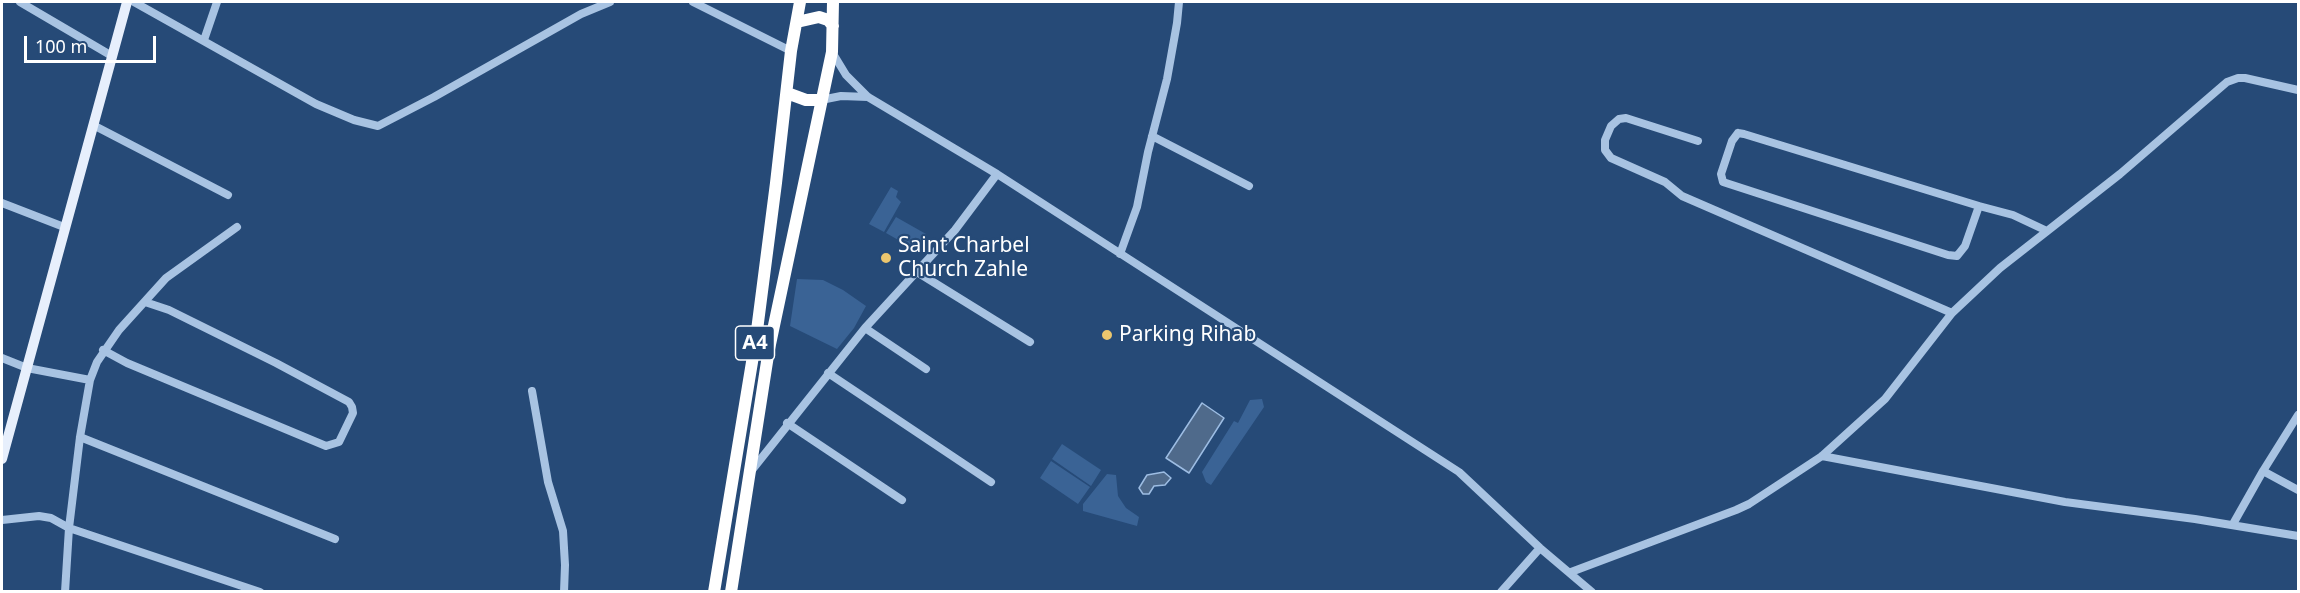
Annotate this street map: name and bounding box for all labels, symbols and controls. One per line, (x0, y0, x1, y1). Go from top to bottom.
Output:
scale bar (27, 24, 159, 62)
text: 100 m (35, 34, 87, 58)
place label: Saint Charbel Church Zahle (898, 233, 1030, 283)
marker: Saint Charbel Church Zahle (879, 251, 893, 265)
place label: Parking Rihab (1119, 322, 1256, 348)
road number: A4 (736, 326, 774, 360)
marker: Parking Rihab (1100, 328, 1114, 342)

